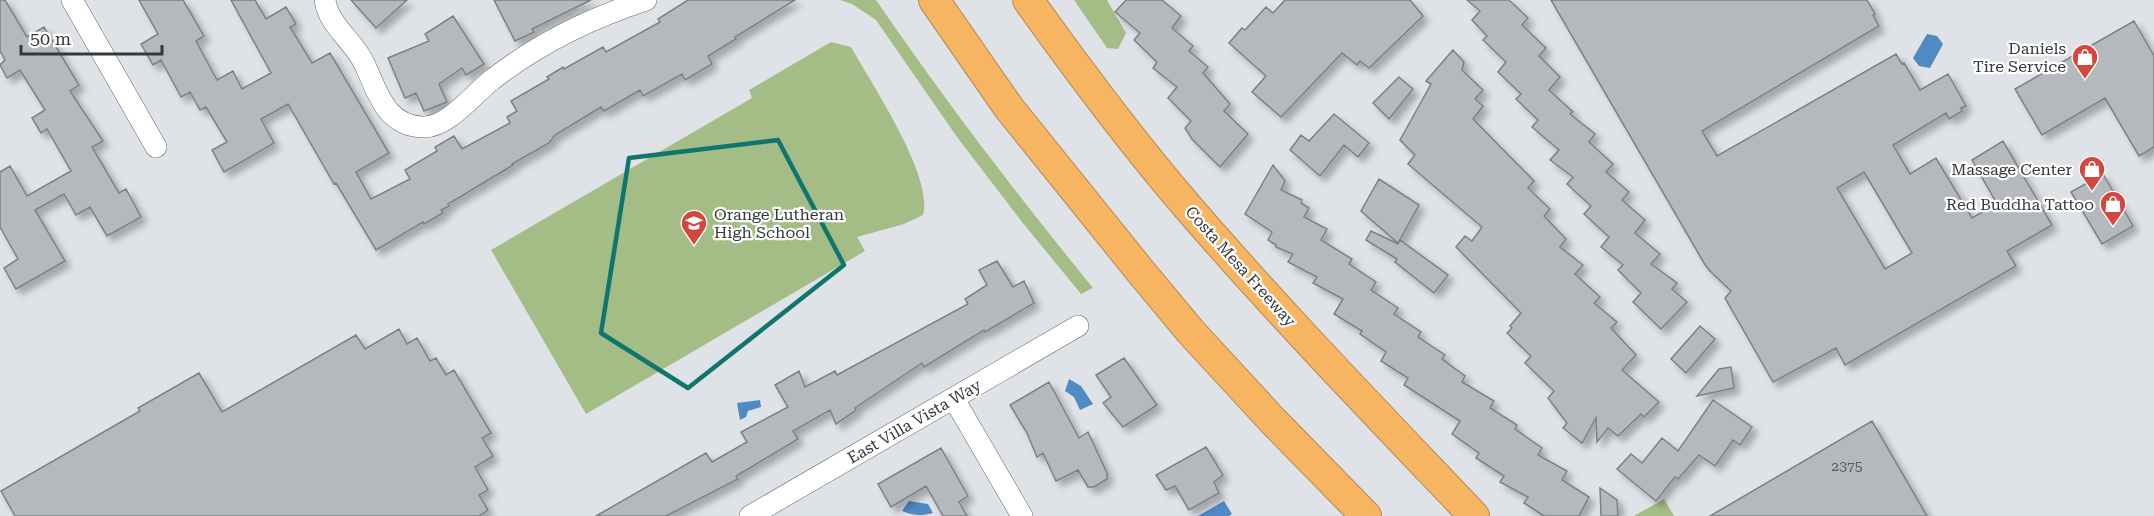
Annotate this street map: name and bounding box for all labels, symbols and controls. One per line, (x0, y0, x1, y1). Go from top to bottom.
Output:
scale bar (21, 18, 162, 56)
text: 50 m (30, 28, 71, 49)
place label: Daniels Tire Service (1973, 39, 2066, 76)
shop icon: Daniels Tire Service (2070, 42, 2100, 80)
shop icon: Massage Center (2077, 154, 2107, 192)
place label: Massage Center (1951, 160, 2072, 179)
shop icon: Red Buddha Tattoo (2098, 189, 2128, 227)
place label: Red Buddha Tattoo (1946, 195, 2094, 214)
street label: Costa Mesa Freeway (1181, 202, 1300, 331)
place label: Orange Lutheran High School (714, 205, 844, 242)
school or university icon: Orange Lutheran High School (679, 208, 709, 246)
street label: East Villa Vista Way (844, 375, 985, 468)
house number: 2375 (1831, 458, 1863, 474)

